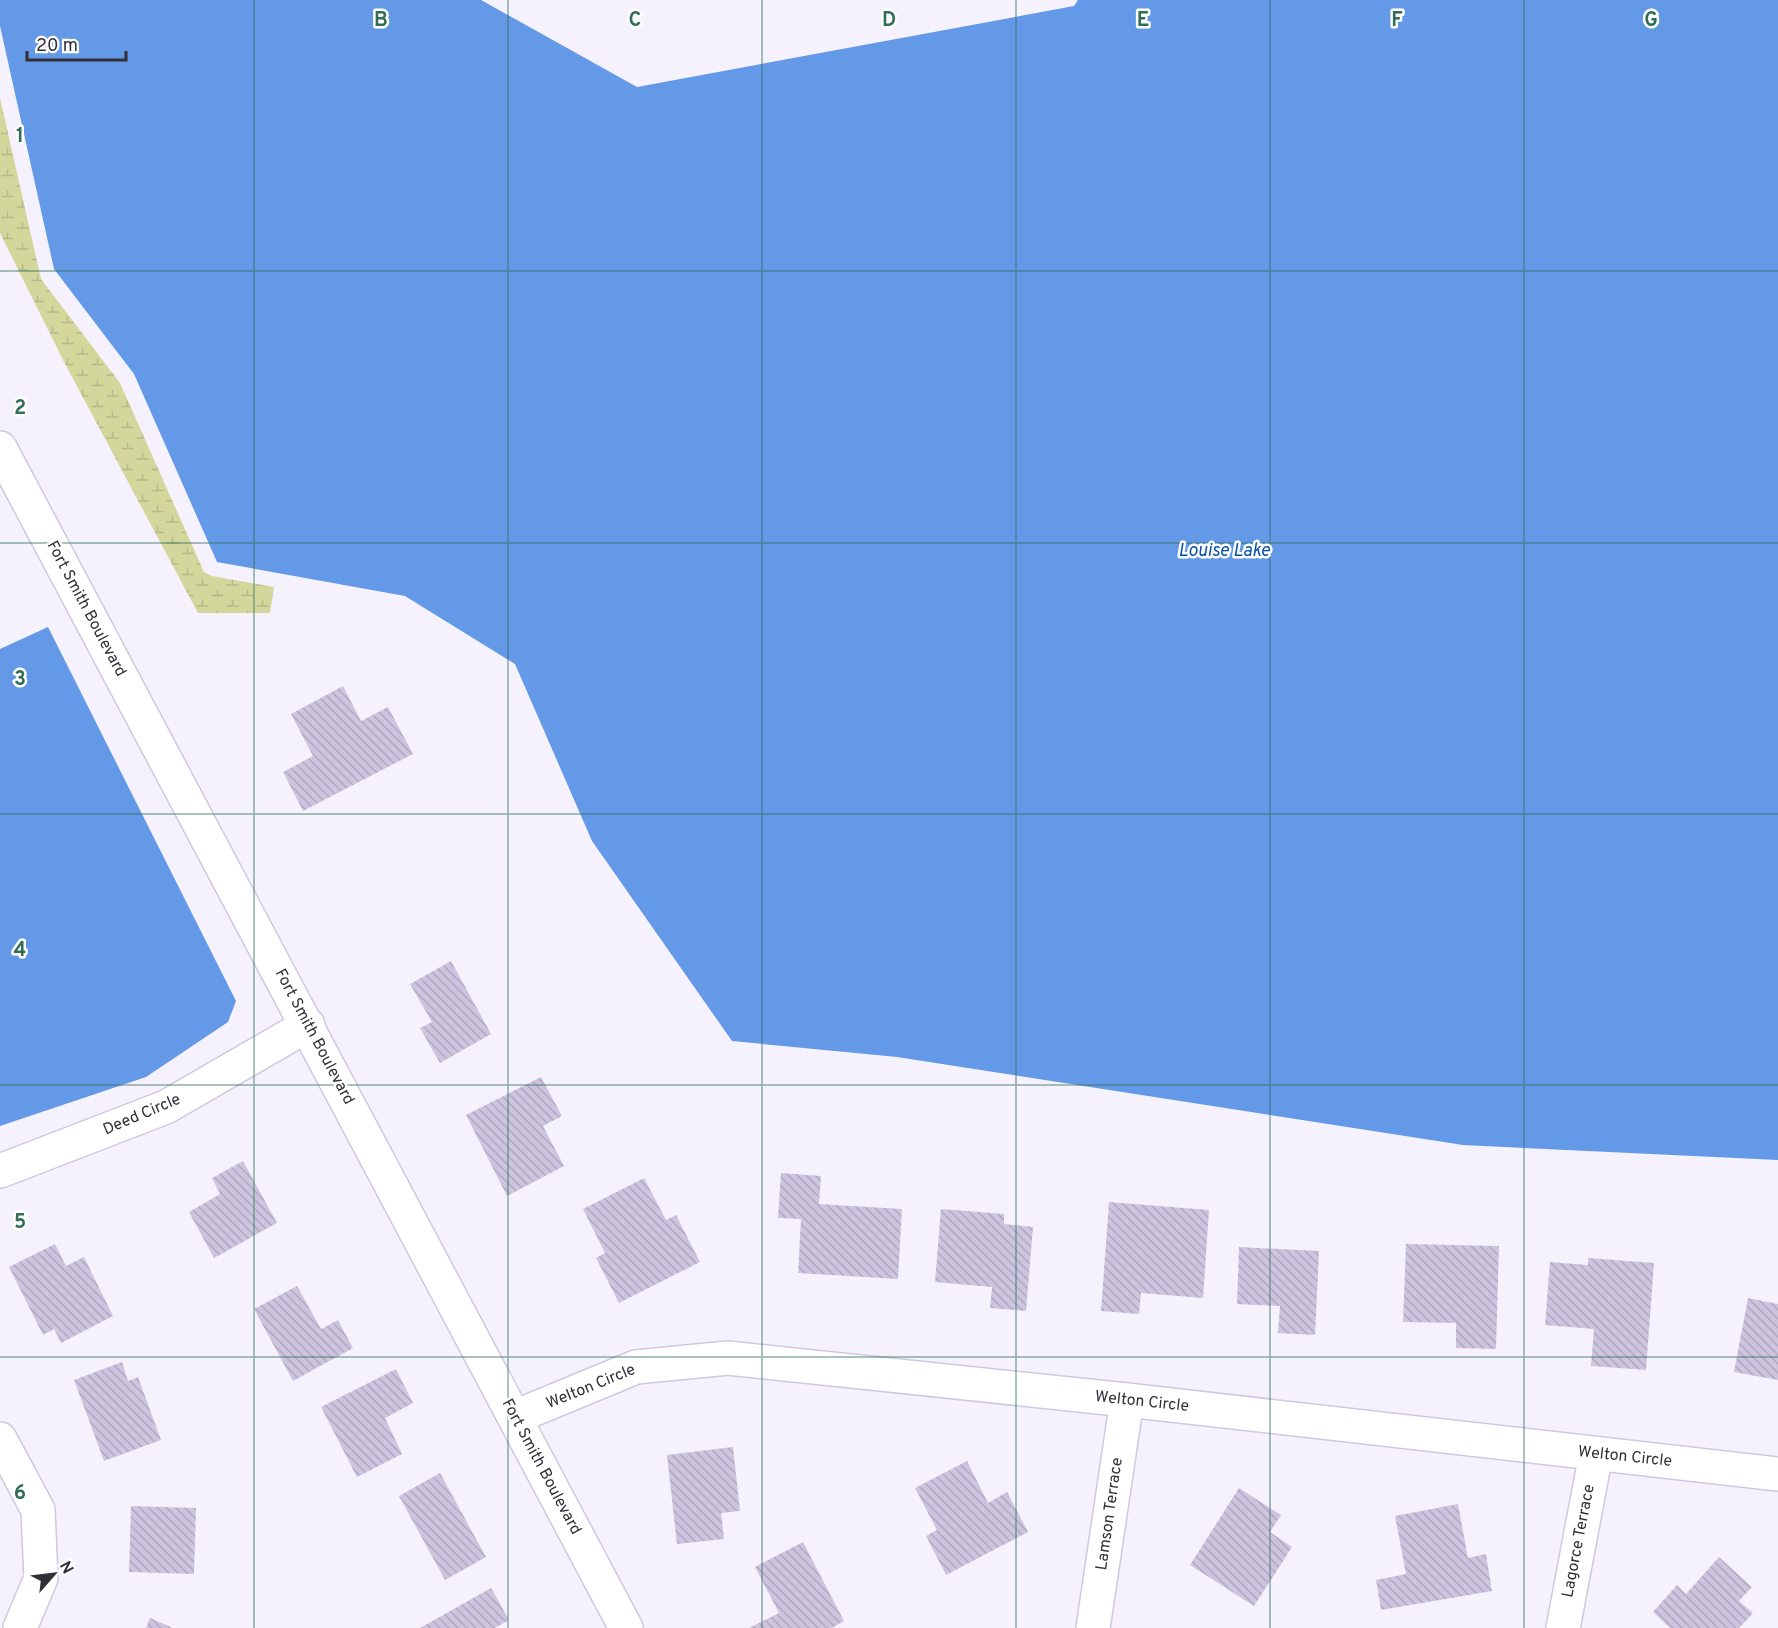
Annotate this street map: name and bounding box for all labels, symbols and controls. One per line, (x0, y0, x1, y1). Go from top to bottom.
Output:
text: B (374, 8, 388, 34)
text: C (629, 8, 641, 34)
text: D (882, 8, 896, 34)
text: E (1137, 8, 1149, 34)
text: F (1391, 8, 1403, 34)
text: G (1644, 8, 1658, 34)
scale bar (27, 24, 126, 62)
text: 20 m (36, 35, 78, 58)
text: 1 (16, 124, 24, 150)
text: 2 (14, 396, 26, 422)
street label: Fort Smith Boulevard (42, 538, 130, 680)
water label: Louise Lake (1178, 540, 1270, 563)
text: 3 (14, 667, 26, 693)
text: 4 (14, 938, 26, 964)
street label: Fort Smith Boulevard (270, 966, 358, 1108)
street label: Deed Circle (100, 1090, 184, 1140)
text: 5 (14, 1210, 26, 1236)
street label: Welton Circle (543, 1360, 639, 1414)
street label: Welton Circle (1094, 1387, 1190, 1417)
street label: Fort Smith Boulevard (497, 1396, 585, 1538)
street label: Welton Circle (1577, 1442, 1673, 1472)
street label: Lamson Terrace (1092, 1456, 1128, 1572)
text: 6 (14, 1481, 26, 1507)
street label: Lagorce Terrace (1558, 1483, 1600, 1599)
north arrow (24, 1544, 84, 1604)
text: N (54, 1558, 77, 1578)

